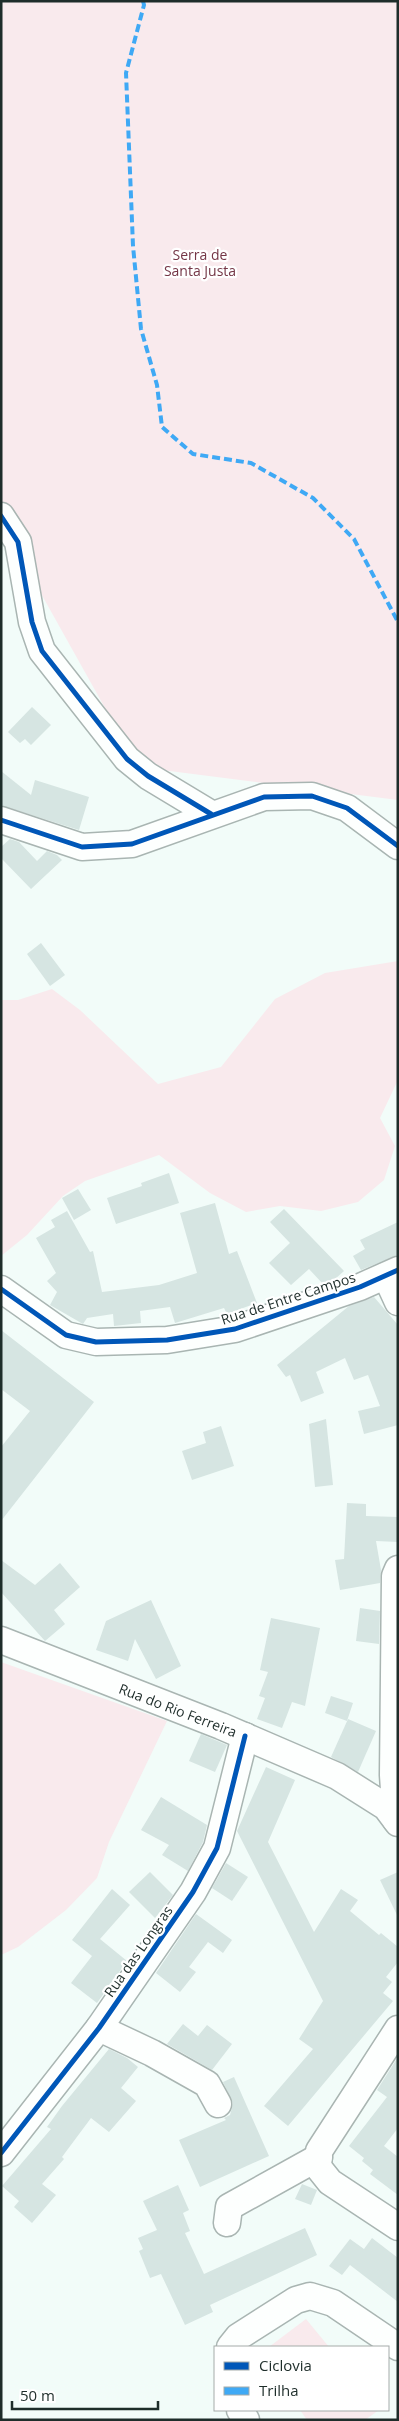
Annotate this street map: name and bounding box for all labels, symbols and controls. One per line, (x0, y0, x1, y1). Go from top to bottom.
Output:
park label: Serra de Santa Justa (164, 245, 236, 280)
street label: Rua de Entre Campos (218, 1267, 358, 1329)
street label: Rua do Rio Ferreira (116, 1679, 240, 1741)
street label: Rua das Longras (99, 1901, 177, 2000)
legend (214, 2346, 389, 2411)
text: Ciclovia (259, 2355, 312, 2375)
scale bar (12, 2378, 159, 2410)
text: Trilha (259, 2380, 299, 2400)
text: 50 m (20, 2385, 55, 2405)

